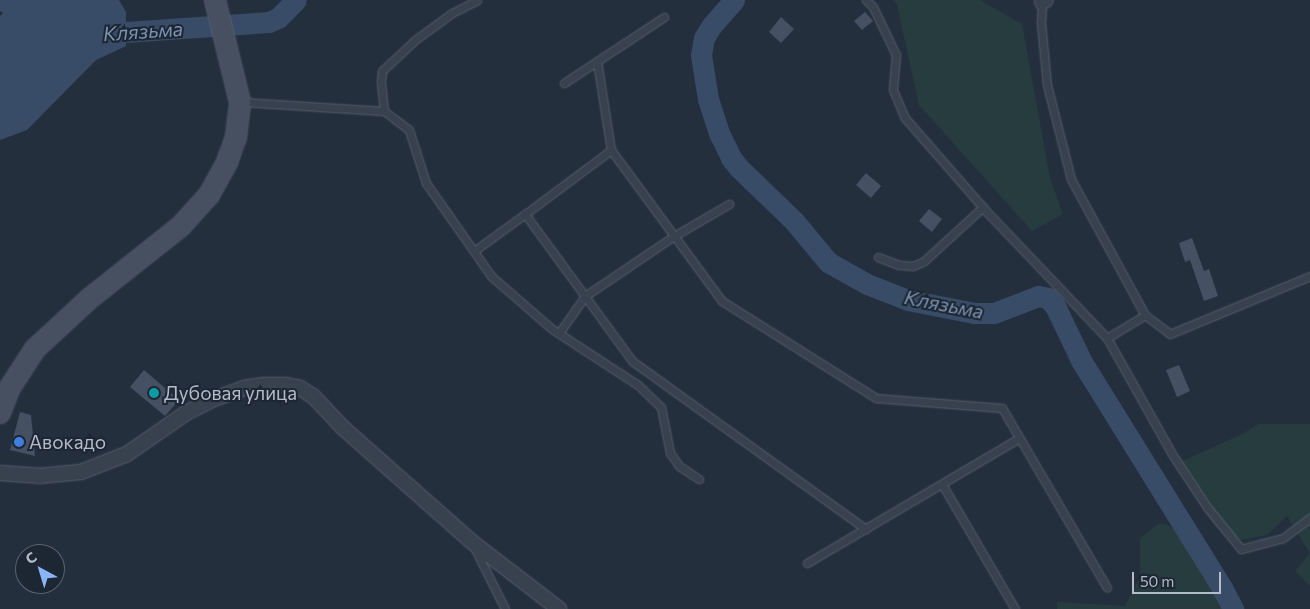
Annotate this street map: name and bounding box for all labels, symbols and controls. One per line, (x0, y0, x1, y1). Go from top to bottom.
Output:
water label: Клязьма (102, 16, 184, 46)
water label: Клязьма (902, 285, 986, 323)
place label: Дубовая улица (164, 382, 297, 404)
marker: Дубовая улица (148, 387, 160, 399)
place label: Авокадо (29, 431, 106, 453)
marker: Авокадо (13, 436, 25, 448)
north arrow (15, 544, 65, 594)
text: С (22, 548, 40, 567)
scale bar (1135, 562, 1224, 594)
text: 50 m (1140, 572, 1174, 590)

